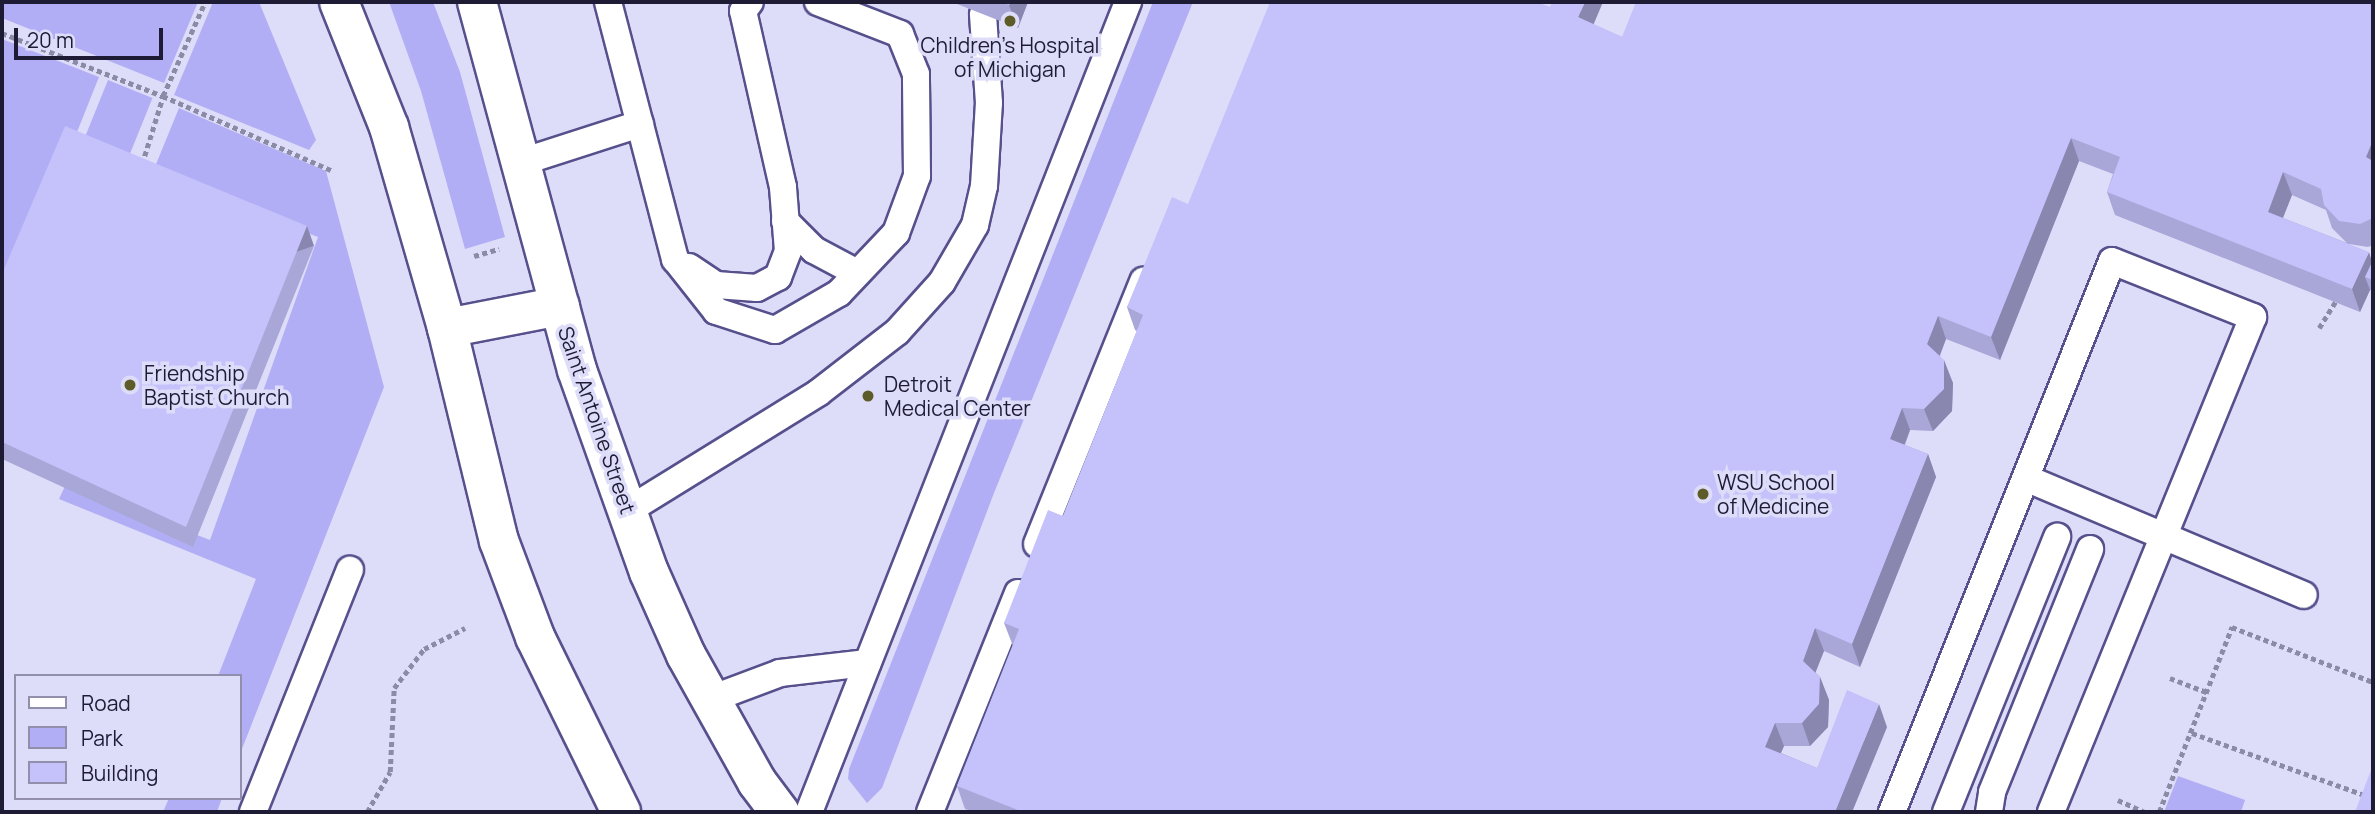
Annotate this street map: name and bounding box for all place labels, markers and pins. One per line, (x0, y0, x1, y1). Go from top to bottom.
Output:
marker: Children's Hospital of Michigan (1002, 13, 1018, 29)
place label: Children's Hospital of Michigan (921, 32, 1099, 82)
place label: Friendship Baptist Church (144, 360, 289, 410)
place label: Detroit Medical Center (884, 371, 1031, 421)
marker: Friendship Baptist Church (122, 377, 138, 393)
marker: Detroit Medical Center (858, 386, 878, 406)
place label: WSU School of Medicine (1717, 469, 1835, 519)
marker: WSU School of Medicine (1695, 486, 1711, 502)

